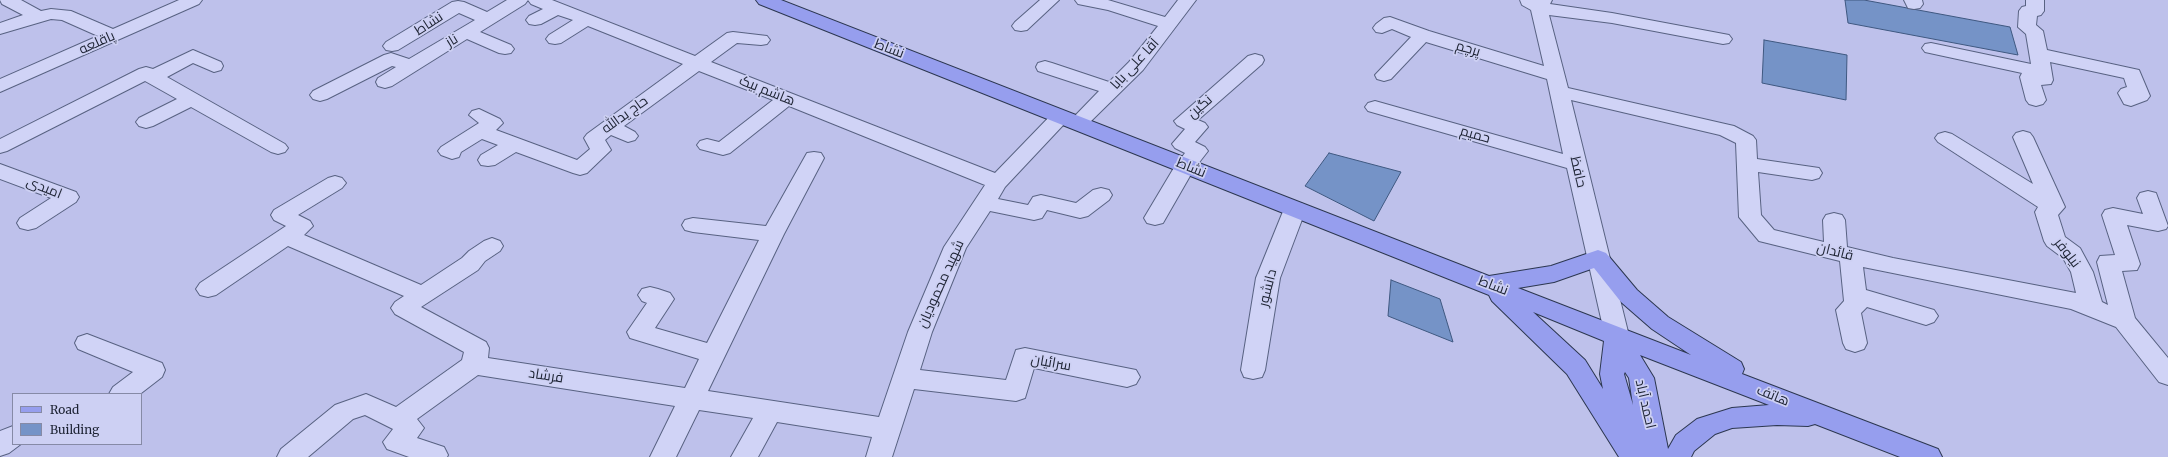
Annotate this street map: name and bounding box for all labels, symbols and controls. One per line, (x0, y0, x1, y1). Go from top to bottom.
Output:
street label: نشاط (412, 9, 446, 39)
street label: پاقلعه (76, 28, 118, 58)
street label: ناز (443, 31, 461, 51)
street label: آقا علی بابا (1107, 35, 1163, 93)
street label: نشاط (872, 36, 906, 62)
street label: پرچم (1454, 37, 1482, 61)
street label: هاشم بیک (737, 72, 797, 110)
street label: نگین (1184, 92, 1216, 122)
street label: حاج یدالله (599, 93, 651, 137)
street label: حمیم (1458, 123, 1492, 147)
street label: نشاط (1174, 154, 1208, 182)
street label: حافظ (1566, 155, 1590, 189)
street label: امیدی (24, 173, 64, 203)
street label: نیلوفر (2050, 235, 2084, 271)
street label: شهید محمودیان (914, 237, 968, 331)
street label: قائدان (1815, 239, 1855, 265)
street label: دانشور (1255, 267, 1281, 309)
street label: نشاط (1476, 273, 1510, 299)
street label: سرائیان (1030, 351, 1072, 375)
street label: فرشاد (527, 365, 565, 387)
street label: احمد آباد (1631, 378, 1659, 430)
street label: هاتف (1754, 382, 1792, 410)
legend (12, 393, 142, 445)
text: Road (50, 402, 79, 417)
text: Building (50, 422, 99, 437)

